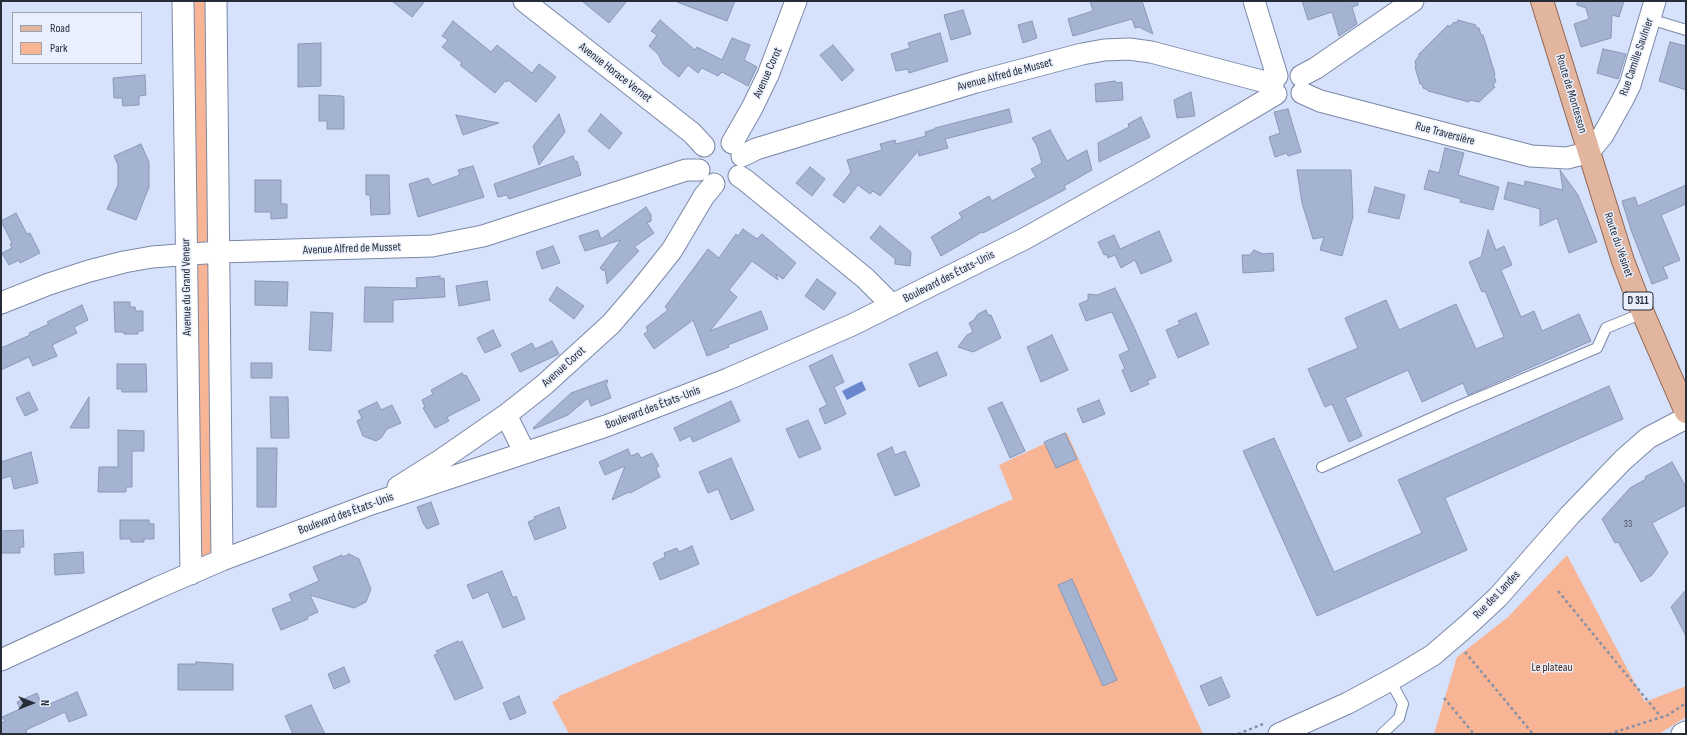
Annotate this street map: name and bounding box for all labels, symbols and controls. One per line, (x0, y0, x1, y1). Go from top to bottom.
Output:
legend (12, 12, 142, 64)
street label: Rue Camille Saulnier (1617, 16, 1657, 98)
text: Road (50, 21, 70, 36)
street label: Avenue Horace Vernet (576, 40, 654, 106)
text: Park (50, 41, 68, 56)
street label: Avenue Corot (750, 45, 786, 101)
street label: Route de Montesson (1552, 53, 1590, 135)
street label: Avenue Alfred de Musset (956, 55, 1054, 95)
street label: Rue Traversière (1414, 119, 1476, 149)
street label: Route du Vésinet (1600, 211, 1636, 279)
street label: Avenue du Grand Veneur (179, 238, 195, 336)
street label: Avenue Alfred de Musset (303, 240, 401, 258)
street label: Boulevard des États-Unis (901, 248, 997, 306)
road number: D 311 (1623, 292, 1653, 310)
street label: Avenue Corot (539, 344, 589, 390)
street label: Boulevard des États-Unis (603, 383, 703, 433)
street label: Boulevard des États-Unis (296, 490, 396, 538)
house number: 33 (1624, 518, 1632, 530)
street label: Rue des Landes (1470, 568, 1524, 622)
park label: Le plateau (1532, 661, 1572, 675)
north arrow (12, 683, 52, 723)
text: N (38, 700, 51, 706)

